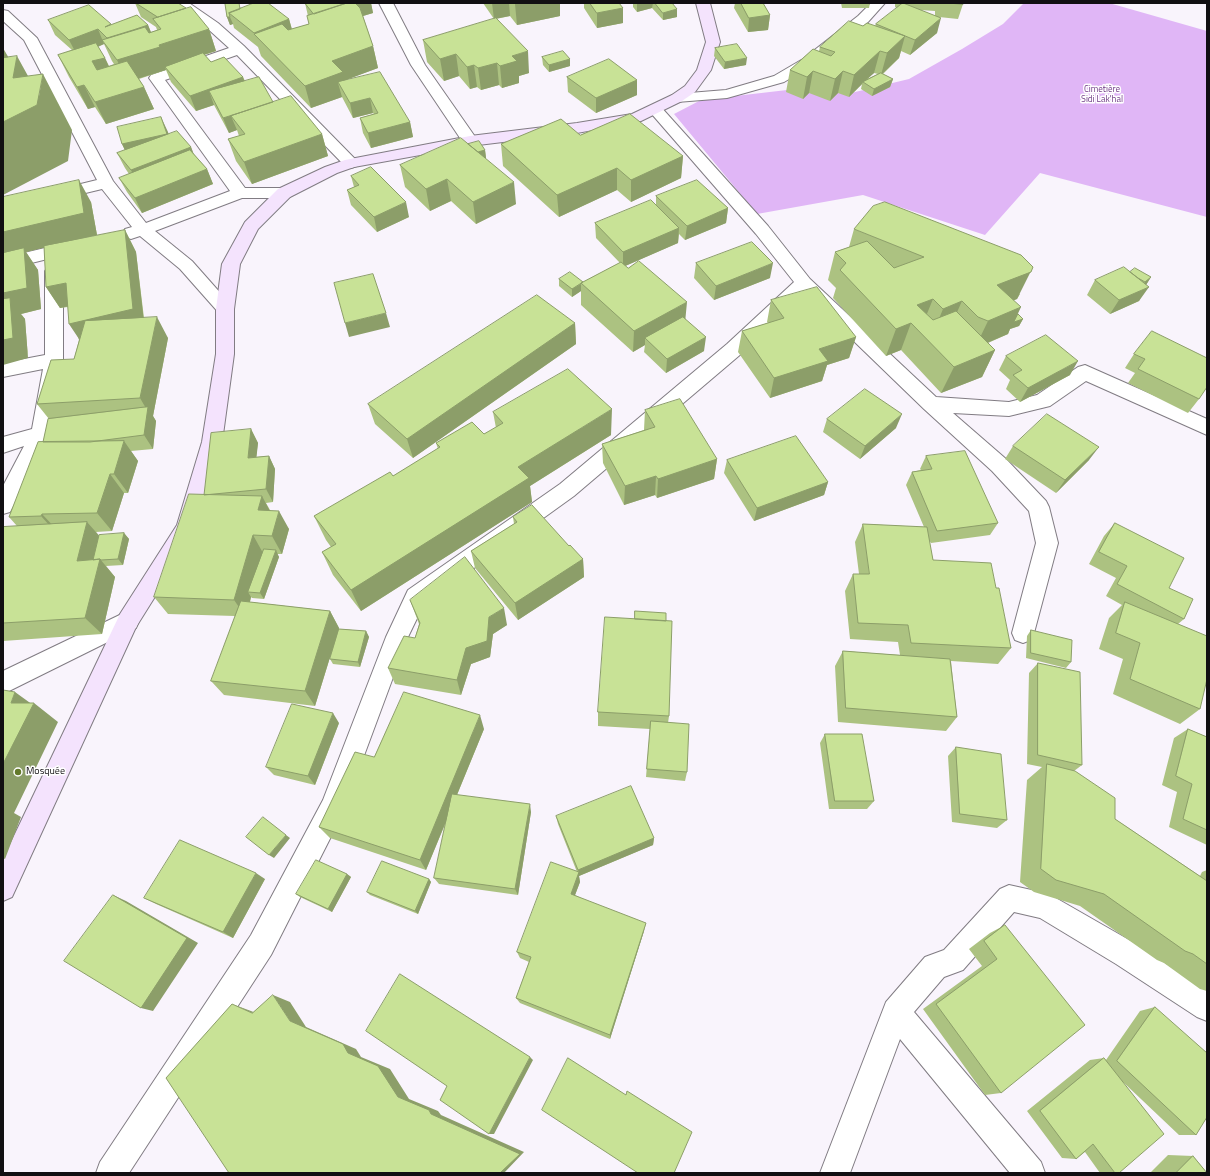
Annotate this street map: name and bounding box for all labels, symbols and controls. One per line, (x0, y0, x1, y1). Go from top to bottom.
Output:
park label: Cimetière Sidi Lak'hal (1081, 85, 1123, 106)
place label: Mosquée (26, 766, 65, 778)
marker: Mosquée (13, 767, 23, 777)

